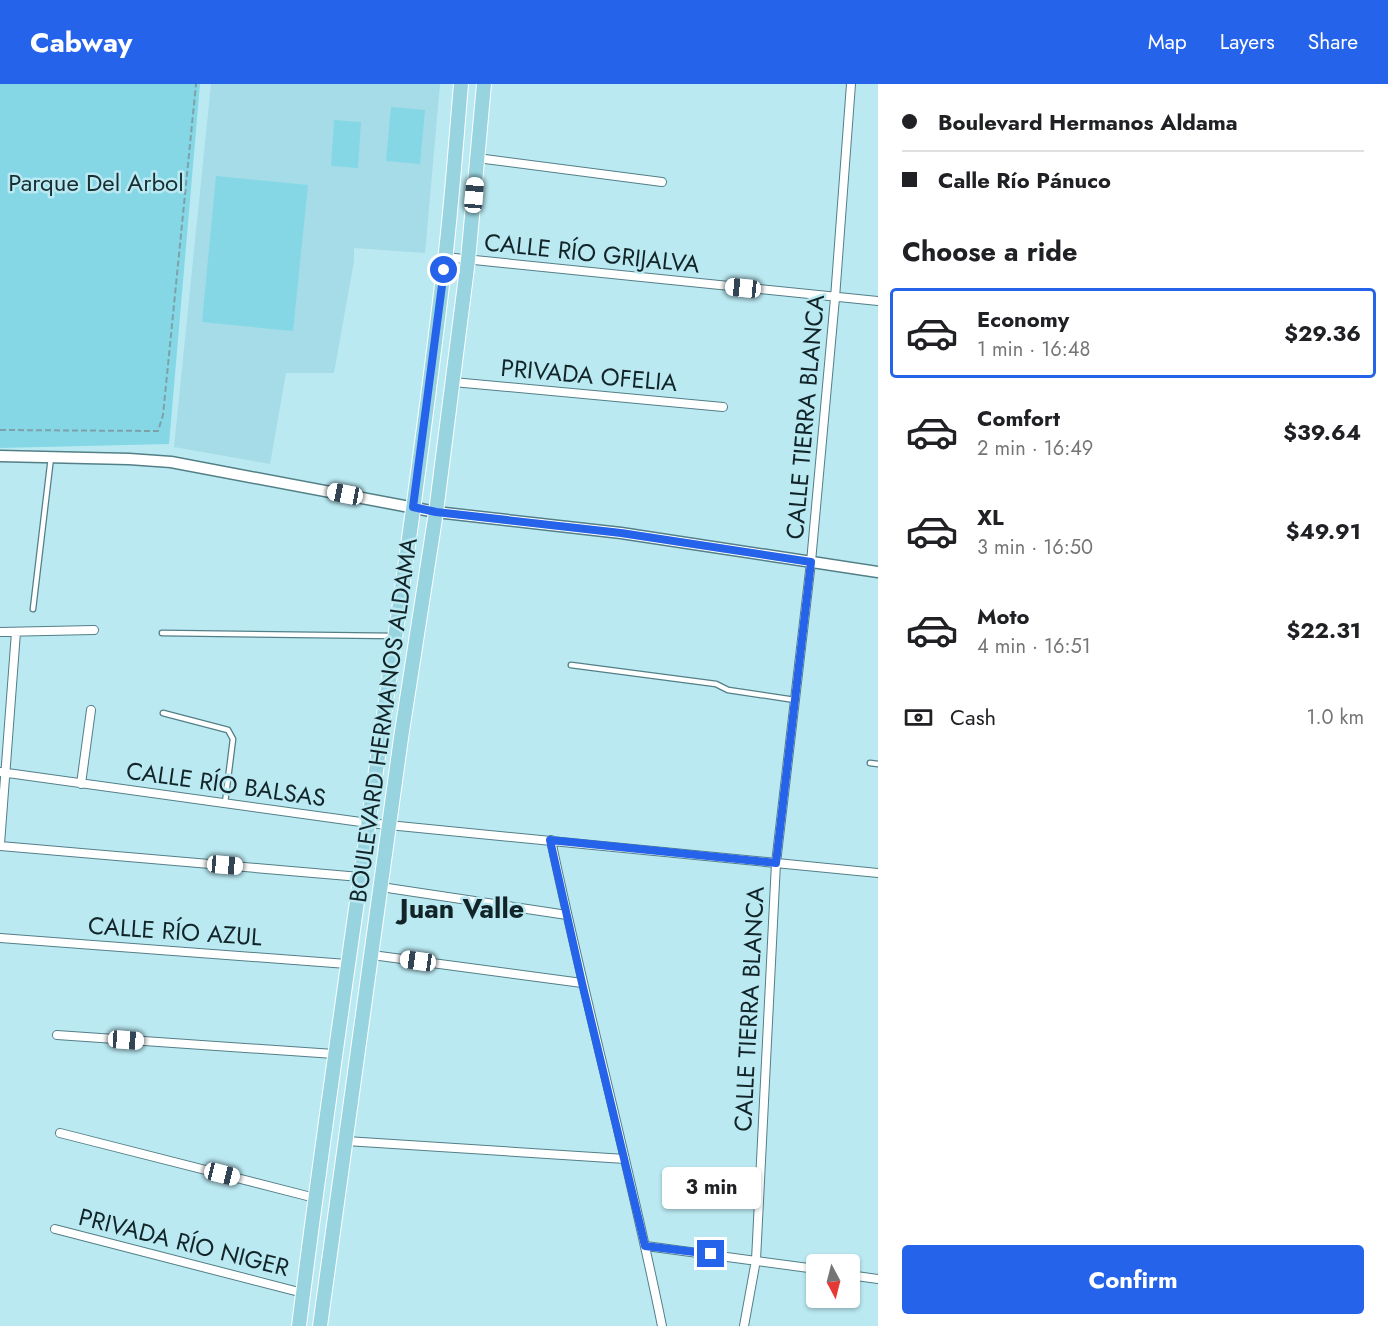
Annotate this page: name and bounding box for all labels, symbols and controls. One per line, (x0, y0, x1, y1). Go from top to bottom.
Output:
text: Cabway (30, 22, 132, 63)
text: Map (1148, 27, 1187, 57)
text: Layers (1220, 27, 1275, 57)
text: Share (1308, 27, 1358, 57)
text: Boulevard Hermanos Aldama (938, 106, 1238, 138)
text: Calle Río Pánuco (938, 164, 1111, 196)
park label: Parque Del Arbol (8, 165, 184, 200)
car (463, 176, 485, 214)
street label: CALLE RÍO GRIJALVA (482, 224, 702, 282)
text: Choose a ride (902, 232, 1077, 271)
route start (430, 256, 457, 283)
car (724, 277, 762, 299)
street label: CALLE TIERRA BLANCA (777, 293, 833, 541)
text: Economy (977, 303, 1069, 335)
icon: car (905, 306, 959, 360)
text: $29.36 (1284, 317, 1361, 349)
text: 1 min · 16:48 (977, 335, 1090, 364)
street label: PRIVADA OFELIA (499, 350, 679, 400)
text: Comfort (977, 402, 1060, 434)
icon: car (905, 405, 959, 459)
text: $39.64 (1283, 416, 1361, 448)
text: 2 min · 16:49 (977, 434, 1093, 463)
car (326, 482, 364, 506)
text: XL (977, 501, 1004, 533)
icon: car (905, 504, 959, 558)
text: $49.91 (1286, 515, 1361, 547)
text: 3 min · 16:50 (977, 533, 1093, 562)
street label: BOULEVARD HERMANOS ALDAMA (340, 535, 426, 905)
text: Moto (977, 600, 1030, 632)
icon: car (905, 603, 959, 657)
text: $22.31 (1287, 614, 1361, 646)
text: 4 min · 16:51 (977, 632, 1091, 661)
icon: cash (902, 701, 935, 734)
text: Cash (950, 701, 996, 733)
text: 1.0 km (1307, 703, 1364, 732)
street label: CALLE RÍO BALSAS (124, 753, 328, 815)
car (206, 854, 244, 876)
street label: CALLE TIERRA BLANCA (725, 885, 773, 1132)
district label: Juan Valle (395, 889, 524, 928)
street label: CALLE RÍO AZUL (87, 907, 263, 955)
car (399, 950, 437, 972)
car (107, 1030, 145, 1050)
car (202, 1161, 242, 1187)
callout: 3 min (662, 1167, 760, 1209)
text: 3 min (686, 1173, 737, 1202)
street label: PRIVADA RÍO NIGER (75, 1199, 293, 1285)
route end (697, 1240, 724, 1267)
button: Confirm (902, 1245, 1364, 1314)
north arrow (806, 1254, 860, 1308)
map controls (806, 1254, 860, 1308)

